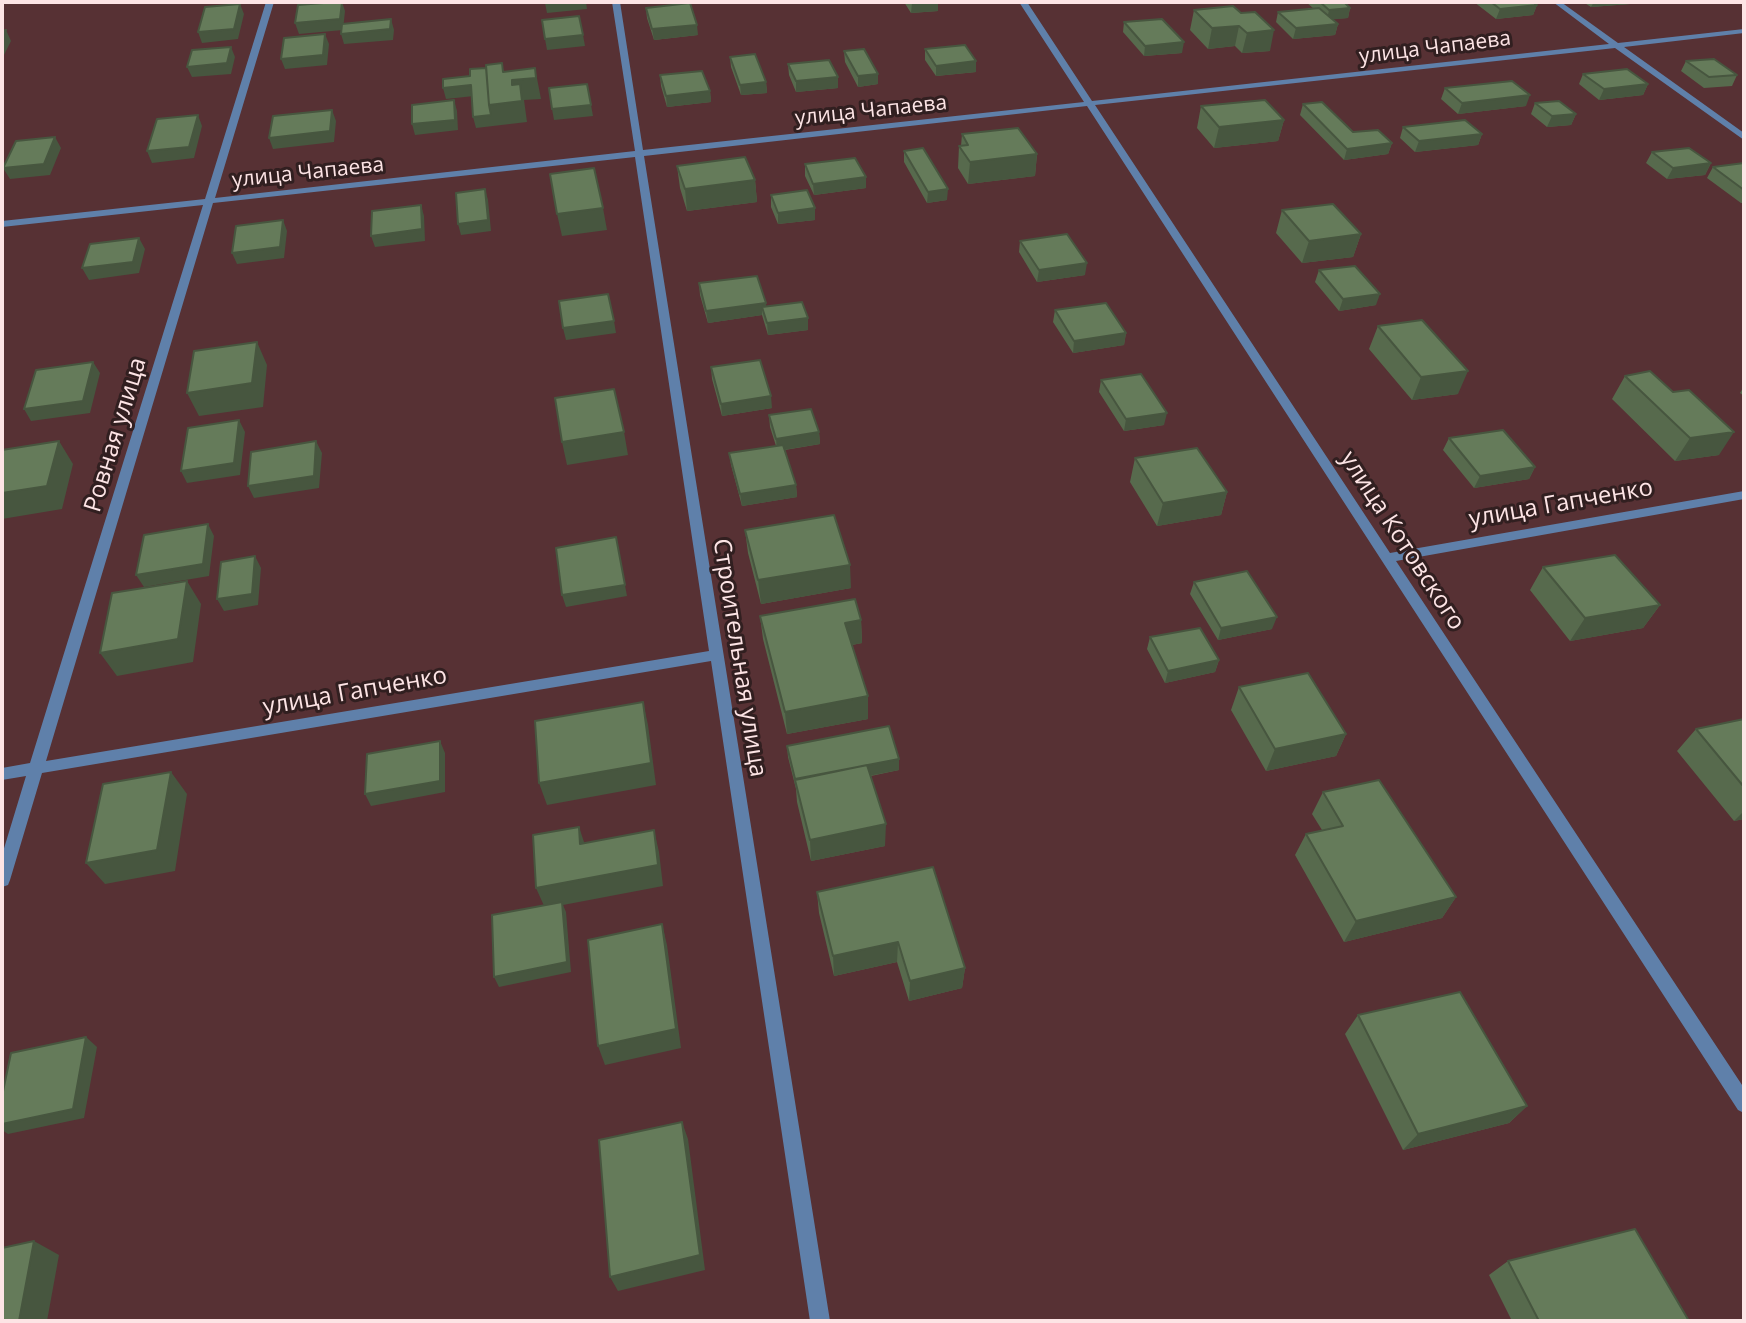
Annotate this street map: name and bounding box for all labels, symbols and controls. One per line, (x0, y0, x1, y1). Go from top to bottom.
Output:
street label: улица Чапаева (1358, 26, 1512, 70)
street label: улица Чапаева (794, 90, 948, 132)
street label: улица Чапаева (231, 152, 385, 194)
street label: Ровная улица (79, 354, 153, 516)
street label: улица Котовского (1333, 446, 1471, 636)
street label: улица Гапченко (1467, 474, 1655, 534)
street label: Строительная улица (706, 537, 772, 779)
street label: улица Гапченко (261, 662, 449, 722)

